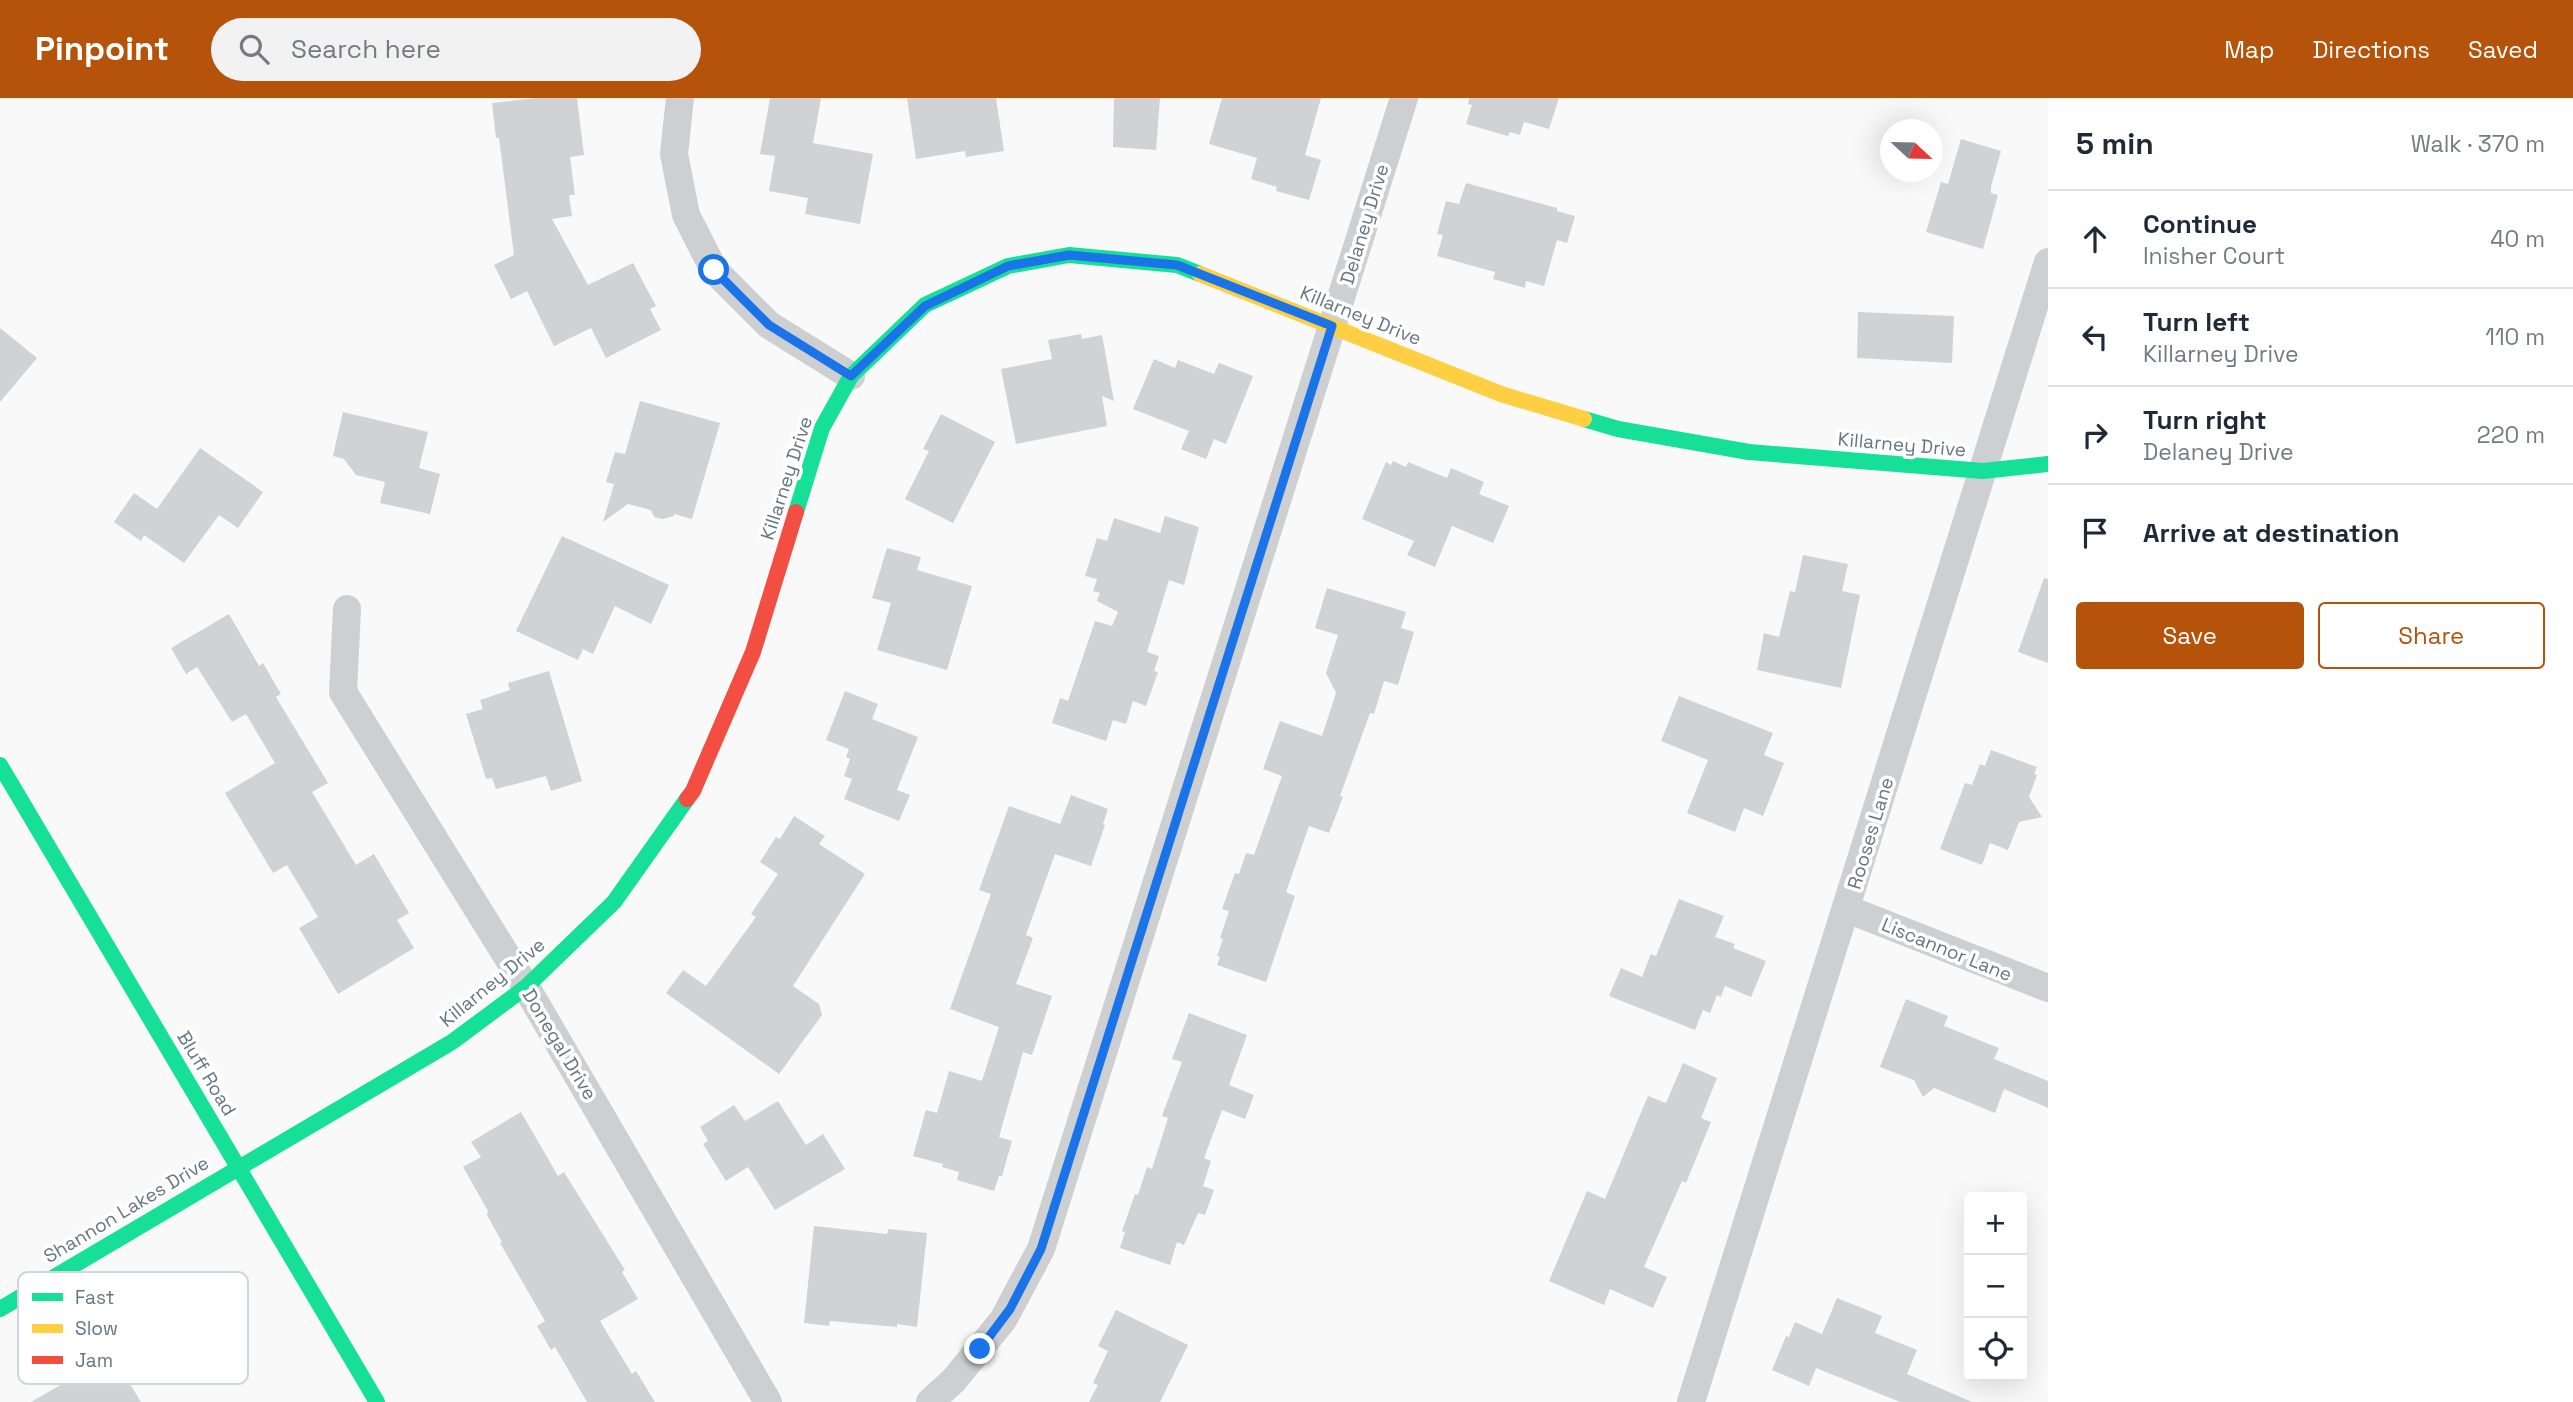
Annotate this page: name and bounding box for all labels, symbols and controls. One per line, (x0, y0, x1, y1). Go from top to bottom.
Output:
search box (211, 18, 701, 81)
text: Pinpoint (35, 28, 169, 70)
icon: search (235, 30, 273, 68)
text: Search here (291, 32, 441, 66)
text: Map (2224, 34, 2274, 65)
text: Directions (2312, 34, 2430, 65)
text: Saved (2468, 34, 2538, 65)
north arrow (1880, 119, 1943, 182)
text: 5 min (2076, 124, 2154, 163)
text: Walk · 370 m (2411, 129, 2545, 159)
street label: Delaney Drive (1334, 161, 1395, 287)
text: Continue (2143, 207, 2257, 241)
icon: ahead (2076, 220, 2114, 258)
text: 40 m (2490, 224, 2545, 254)
text: Inisher Court (2143, 241, 2285, 271)
route start (698, 254, 729, 285)
street label: Killarney Drive (1297, 280, 1425, 351)
text: Turn left (2143, 305, 2250, 339)
icon: left (2076, 318, 2114, 356)
text: 110 m (2485, 322, 2545, 352)
text: Killarney Drive (2143, 339, 2299, 369)
text: Turn right (2143, 403, 2267, 437)
street label: Killarney Drive (755, 413, 818, 543)
icon: right (2076, 416, 2114, 454)
text: 220 m (2477, 420, 2545, 450)
street label: Killarney Drive (1837, 426, 1967, 463)
text: Delaney Drive (2143, 437, 2294, 467)
icon: arrive (2076, 514, 2114, 552)
text: Arrive at destination (2143, 516, 2400, 550)
button: Save (2076, 602, 2304, 669)
button: Share (2318, 602, 2545, 669)
street label: Rooses Lane (1842, 774, 1899, 892)
street label: Liscannor Lane (1878, 912, 2016, 987)
street label: Killarney Drive (434, 932, 550, 1033)
street label: Donegal Drive (517, 984, 603, 1104)
street label: Bluff Road (171, 1026, 242, 1120)
street label: Shannon Lakes Drive (39, 1150, 213, 1269)
map controls (1964, 1192, 2027, 1381)
button: + (1964, 1192, 2027, 1255)
button: − (1964, 1255, 2027, 1318)
legend (18, 1272, 248, 1384)
text: Fast (75, 1285, 115, 1310)
text: Slow (75, 1316, 118, 1341)
button: locate (1964, 1318, 2027, 1381)
route end (964, 1333, 995, 1364)
text: Jam (75, 1348, 113, 1373)

